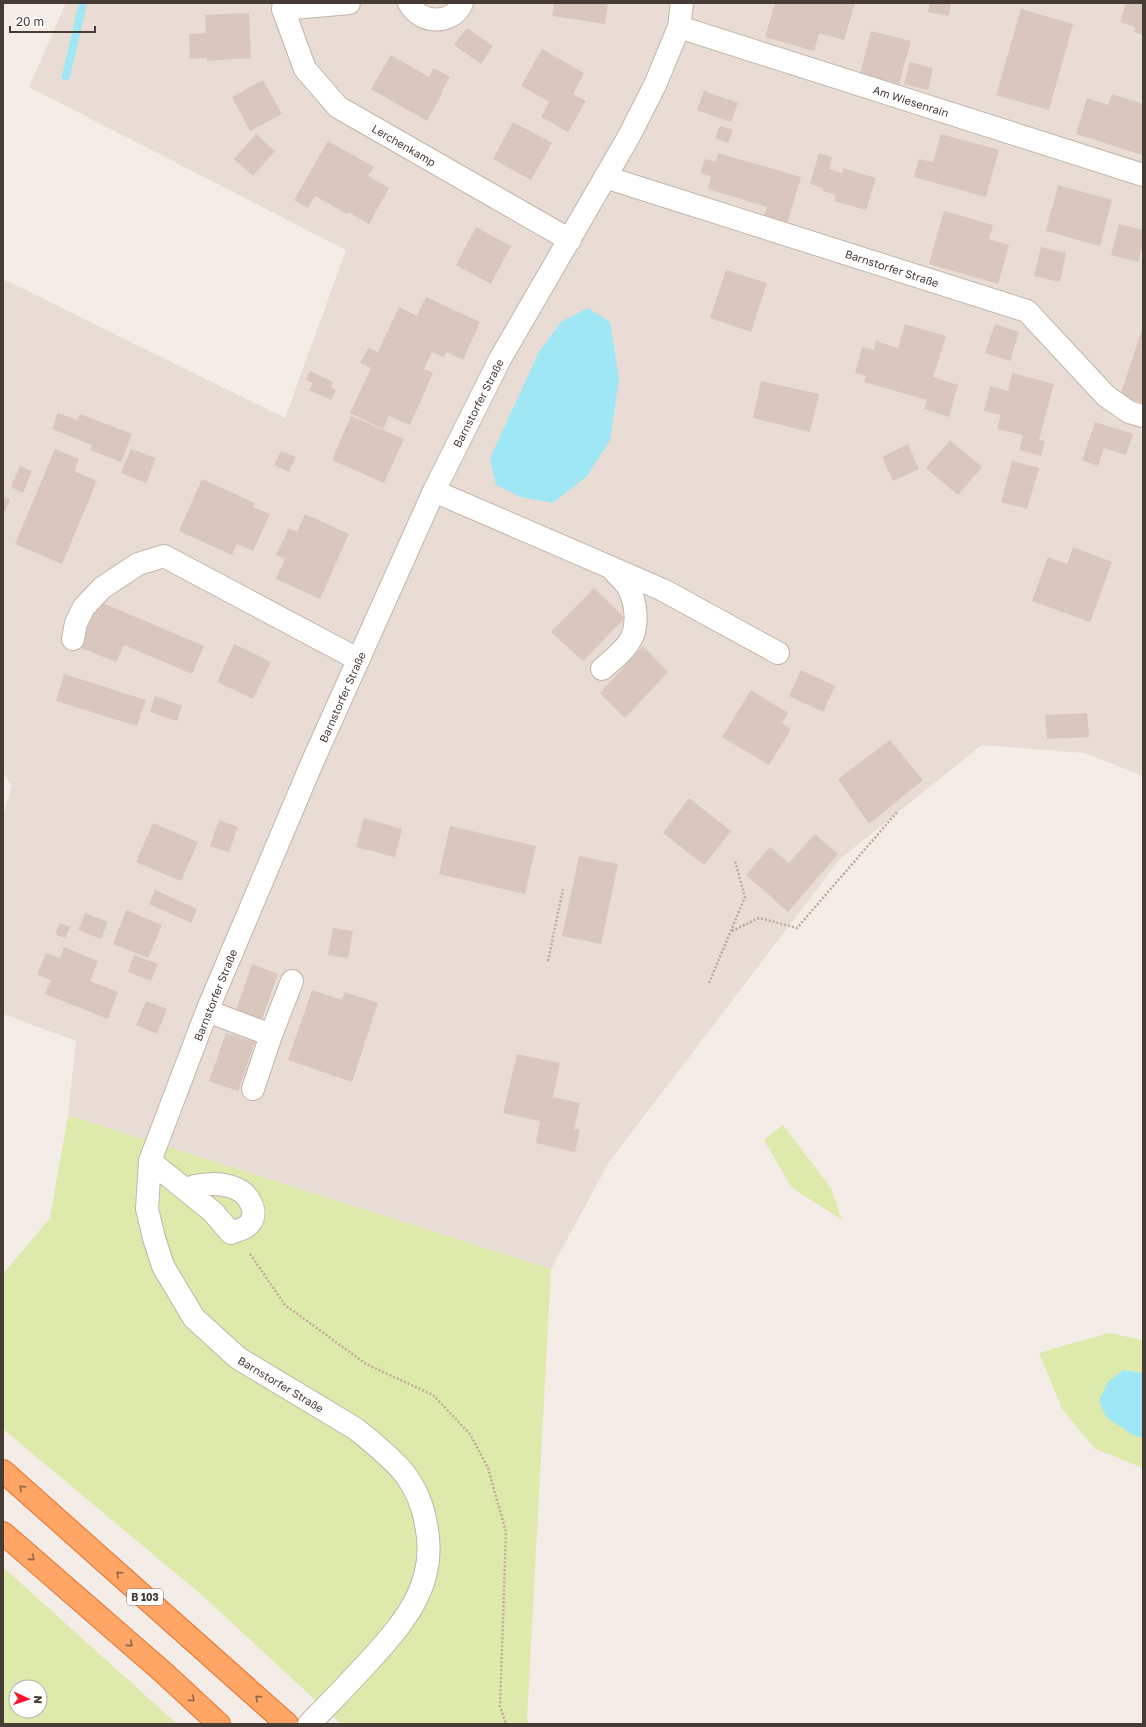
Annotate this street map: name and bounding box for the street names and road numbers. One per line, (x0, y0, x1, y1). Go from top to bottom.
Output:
street label: Am Wiesenrain (872, 83, 950, 119)
street label: Lerchenkamp (370, 122, 438, 169)
street label: Barnstorfer Straße (844, 247, 940, 289)
street label: Barnstorfer Straße (450, 357, 506, 449)
street label: Barnstorfer Straße (316, 650, 368, 744)
street label: Barnstorfer Straße (191, 947, 239, 1043)
street label: Barnstorfer Straße (236, 1353, 326, 1415)
road number: B 103 (127, 1589, 163, 1605)

